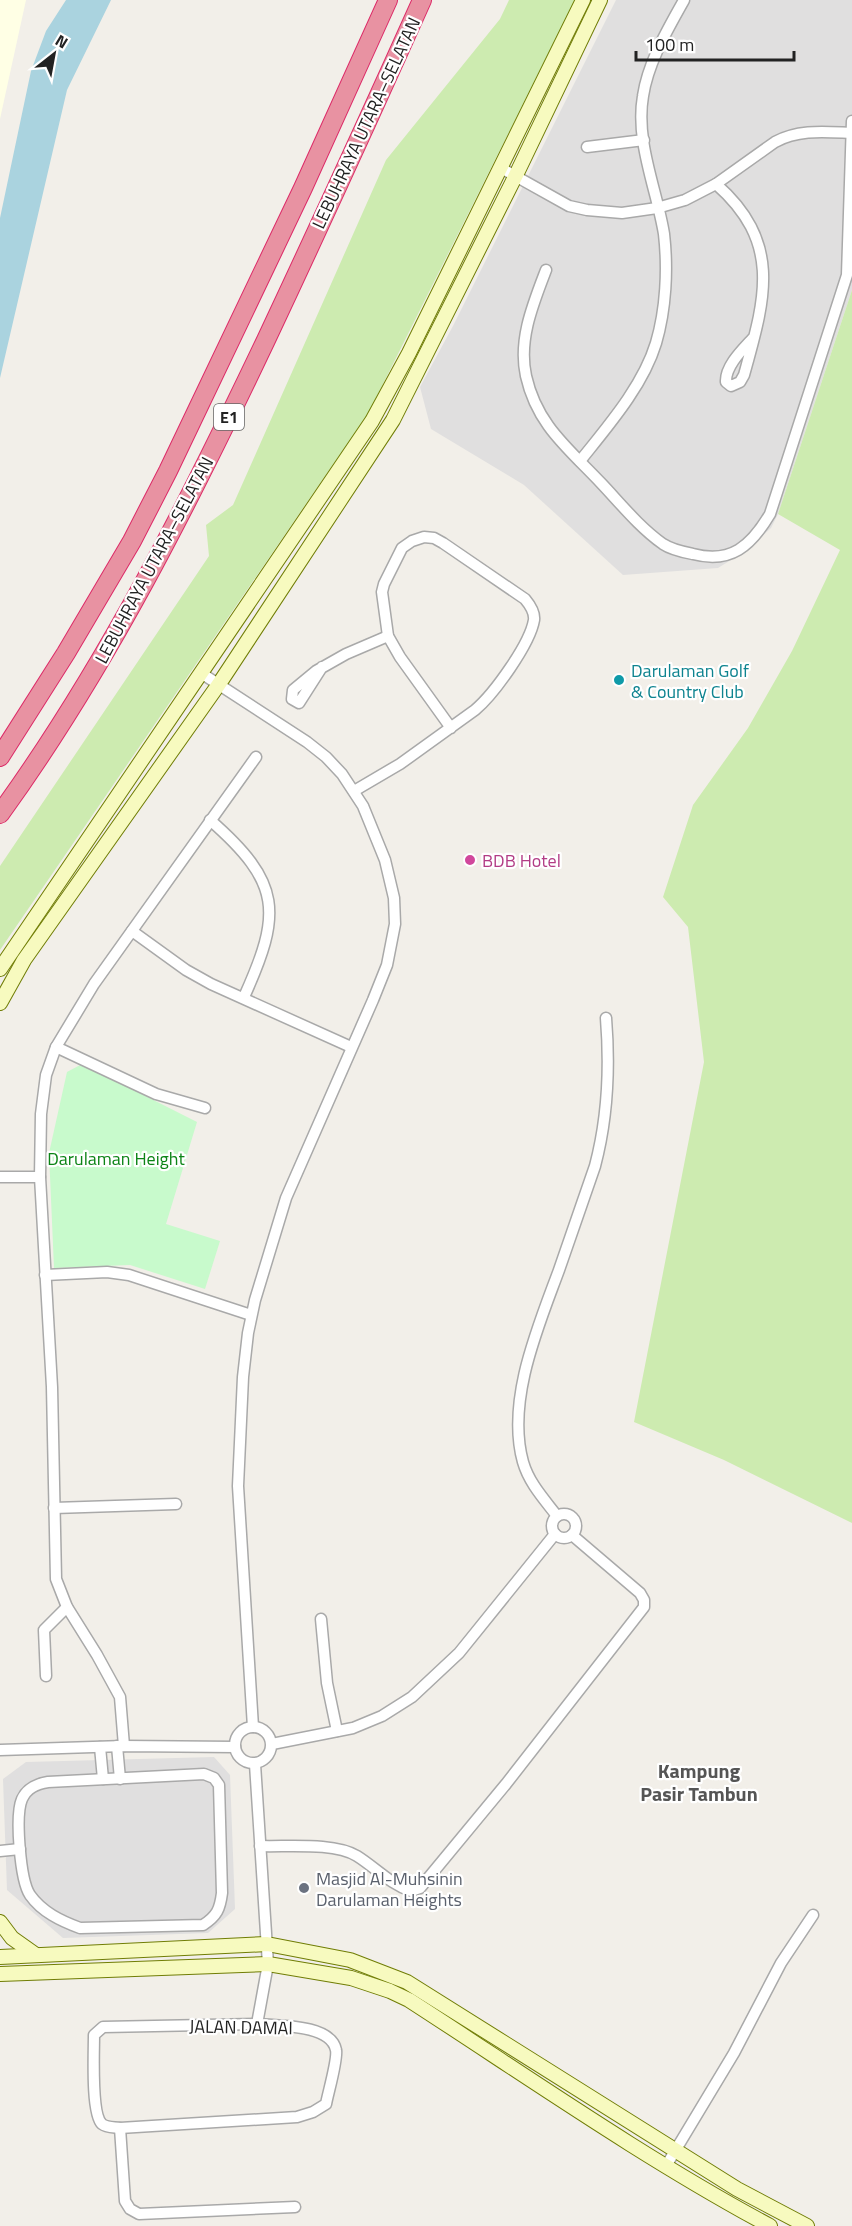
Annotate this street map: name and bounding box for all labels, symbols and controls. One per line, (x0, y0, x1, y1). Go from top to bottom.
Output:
street label: LEBUHRAYA UTARA–SELATAN (305, 13, 427, 233)
north arrow (24, 24, 84, 84)
scale bar (636, 24, 794, 62)
text: N (51, 28, 73, 54)
text: 100 m (645, 31, 694, 58)
road number: E1 (214, 404, 244, 430)
street label: LEBUHRAYA UTARA–SELATAN (88, 452, 220, 668)
place label: Darulaman Golf & Country Club (631, 657, 749, 705)
marker: Darulaman Golf & Country Club (612, 673, 626, 687)
place label: BDB Hotel (482, 847, 561, 874)
marker: BDB Hotel (463, 853, 477, 867)
park label: Darulaman Height (47, 1145, 185, 1172)
district label: Kampung Pasir Tambun (640, 1755, 758, 1809)
place label: Masjid Al-Muhsinin Darulaman Heights (316, 1865, 463, 1913)
marker: Masjid Al-Muhsinin Darulaman Heights (297, 1881, 311, 1895)
street label: JALAN DAMAI (189, 2013, 293, 2041)

